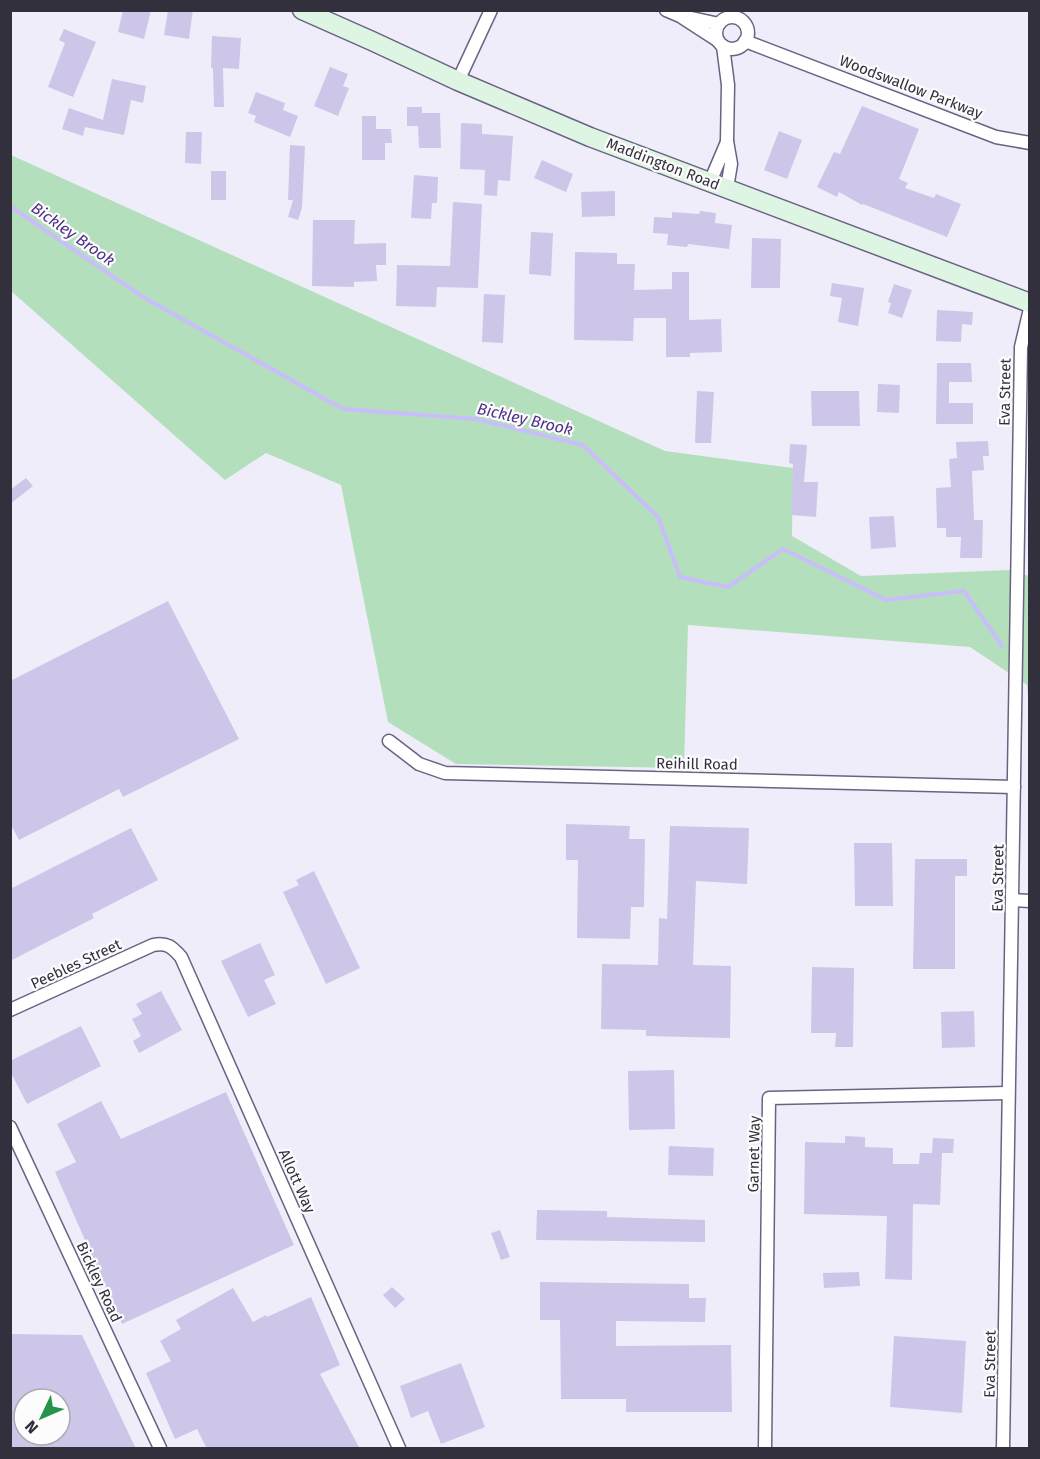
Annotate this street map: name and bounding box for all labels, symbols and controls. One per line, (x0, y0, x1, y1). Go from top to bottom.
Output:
street label: Woodswallow Parkway (837, 51, 986, 123)
street label: Maddington Road (604, 134, 722, 194)
water label: Bickley Brook (28, 198, 119, 270)
street label: Eva Street (995, 357, 1015, 426)
water label: Bickley Brook (475, 399, 575, 439)
street label: Reihill Road (656, 754, 738, 774)
street label: Eva Street (988, 843, 1008, 912)
street label: Peebles Street (28, 935, 125, 993)
street label: Garnet Way (744, 1115, 764, 1193)
street label: Allott Way (275, 1146, 319, 1216)
street label: Bickley Road (73, 1239, 125, 1325)
street label: Eva Street (980, 1329, 1000, 1398)
north arrow (12, 1387, 72, 1447)
text: N (21, 1417, 42, 1437)

